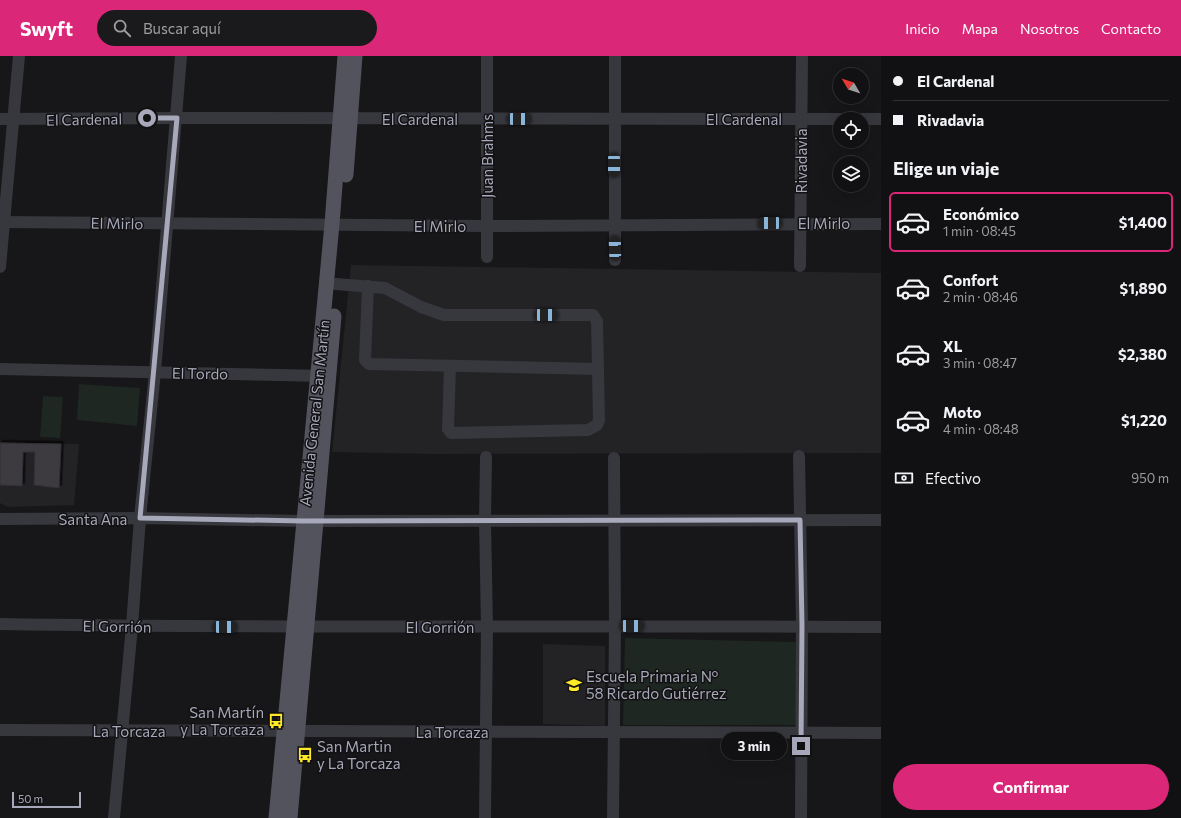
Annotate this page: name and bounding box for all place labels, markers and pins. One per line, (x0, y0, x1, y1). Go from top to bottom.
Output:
place label: Escuela Primaria Nº 58 Ricardo Gutiérrez (586, 667, 726, 702)
school or university icon: Escuela Primaria Nº 58 Ricardo Gutiérrez (565, 676, 583, 694)
place label: San Martín y La Torcaza (180, 703, 264, 738)
bus stop icon: San Martín y La Torcaza (267, 712, 285, 730)
place label: San Martin y La Torcaza (317, 737, 401, 772)
bus stop icon: San Martin y La Torcaza (296, 746, 314, 764)

